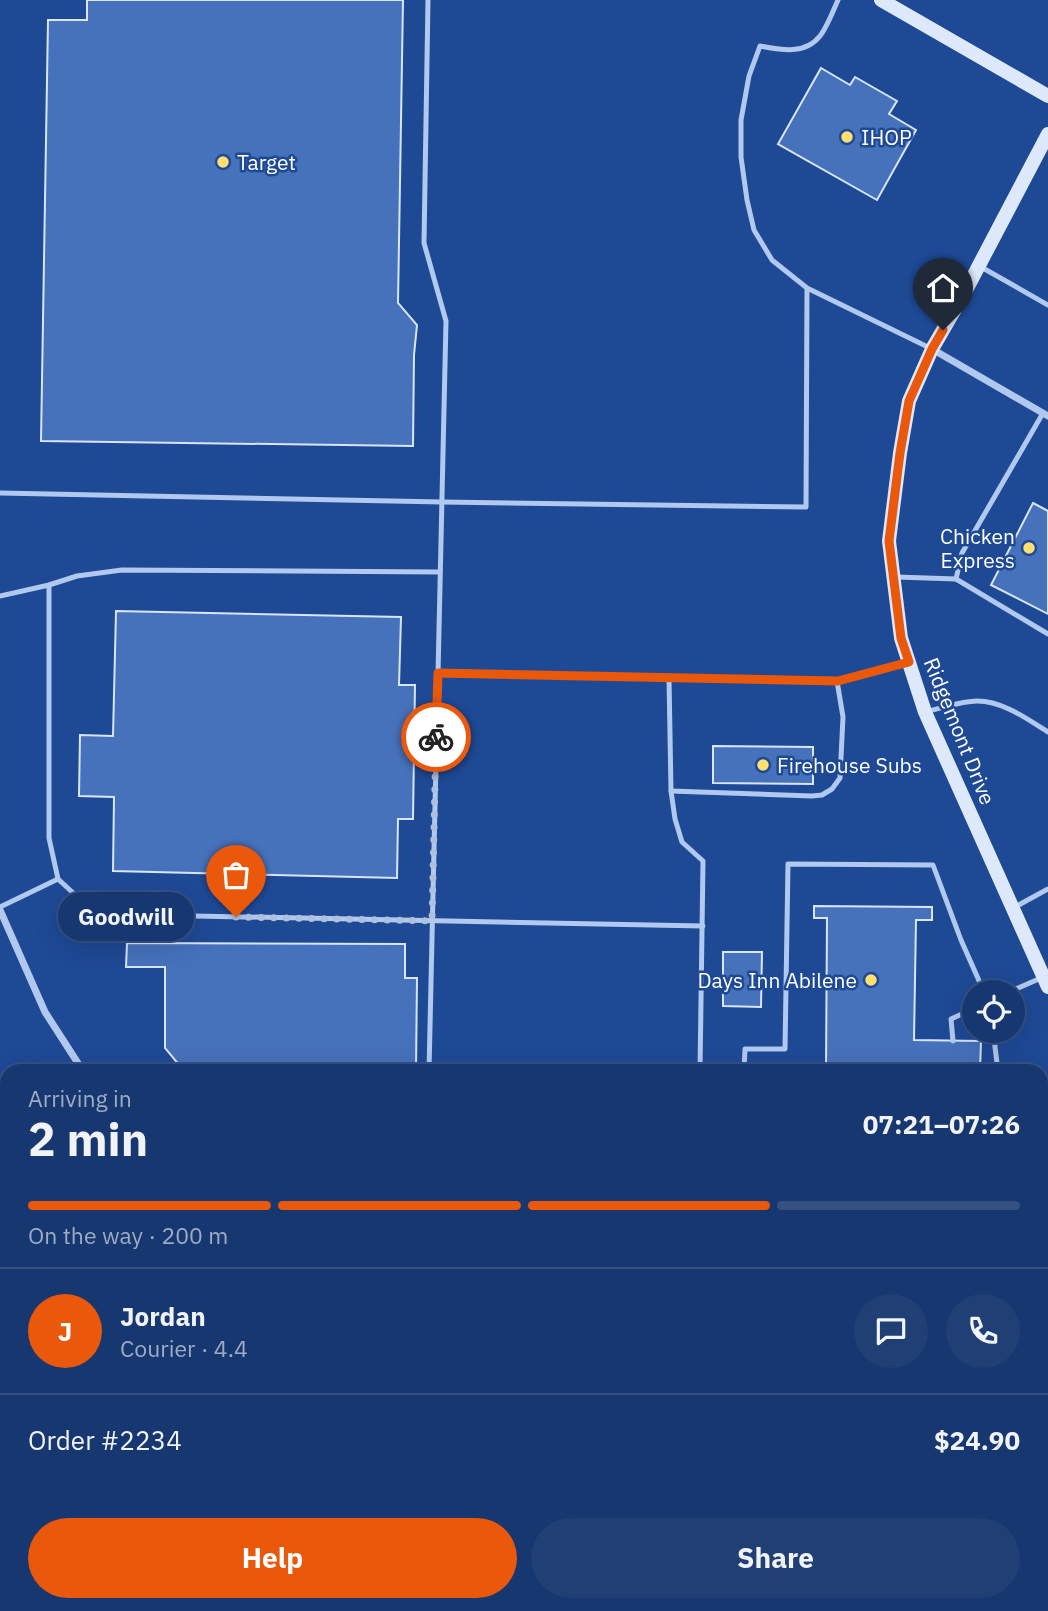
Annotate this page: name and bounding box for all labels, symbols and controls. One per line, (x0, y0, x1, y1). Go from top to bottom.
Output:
place label: IHOP (861, 123, 912, 151)
marker: IHOP (839, 129, 855, 145)
place label: Target (237, 148, 296, 176)
marker: Target (215, 154, 231, 170)
pin (913, 258, 973, 330)
icon: home (924, 269, 962, 307)
place label: Chicken Express (940, 522, 1015, 574)
marker: Chicken Express (1021, 540, 1037, 556)
street label: Ridgemont Drive (918, 653, 1002, 809)
courier (401, 702, 471, 772)
icon: bike (417, 718, 455, 756)
place label: Firehouse Subs (777, 751, 922, 779)
marker: Firehouse Subs (755, 757, 771, 773)
pin (206, 845, 266, 917)
icon: bag (217, 856, 255, 894)
callout: Goodwill (58, 892, 194, 942)
text: Goodwill (78, 901, 174, 931)
place label: Days Inn Abilene (697, 966, 857, 994)
marker: Days Inn Abilene (863, 972, 879, 988)
map controls (962, 980, 1025, 1043)
button: locate (962, 980, 1025, 1043)
text: Arriving in (28, 1083, 132, 1113)
text: 07:21–07:26 (863, 1107, 1020, 1141)
text: 2 min (28, 1109, 148, 1169)
text: On the way · 200 m (28, 1220, 228, 1250)
button: chat (854, 1294, 928, 1368)
button: phone (946, 1294, 1020, 1368)
text: Jordan (120, 1299, 206, 1333)
text: J (58, 1314, 72, 1348)
text: Courier · 4.4 (120, 1333, 248, 1363)
text: Order #2234 (28, 1423, 182, 1457)
text: $24.90 (934, 1423, 1020, 1457)
button: Help (28, 1518, 517, 1598)
button: Share (531, 1518, 1020, 1598)

